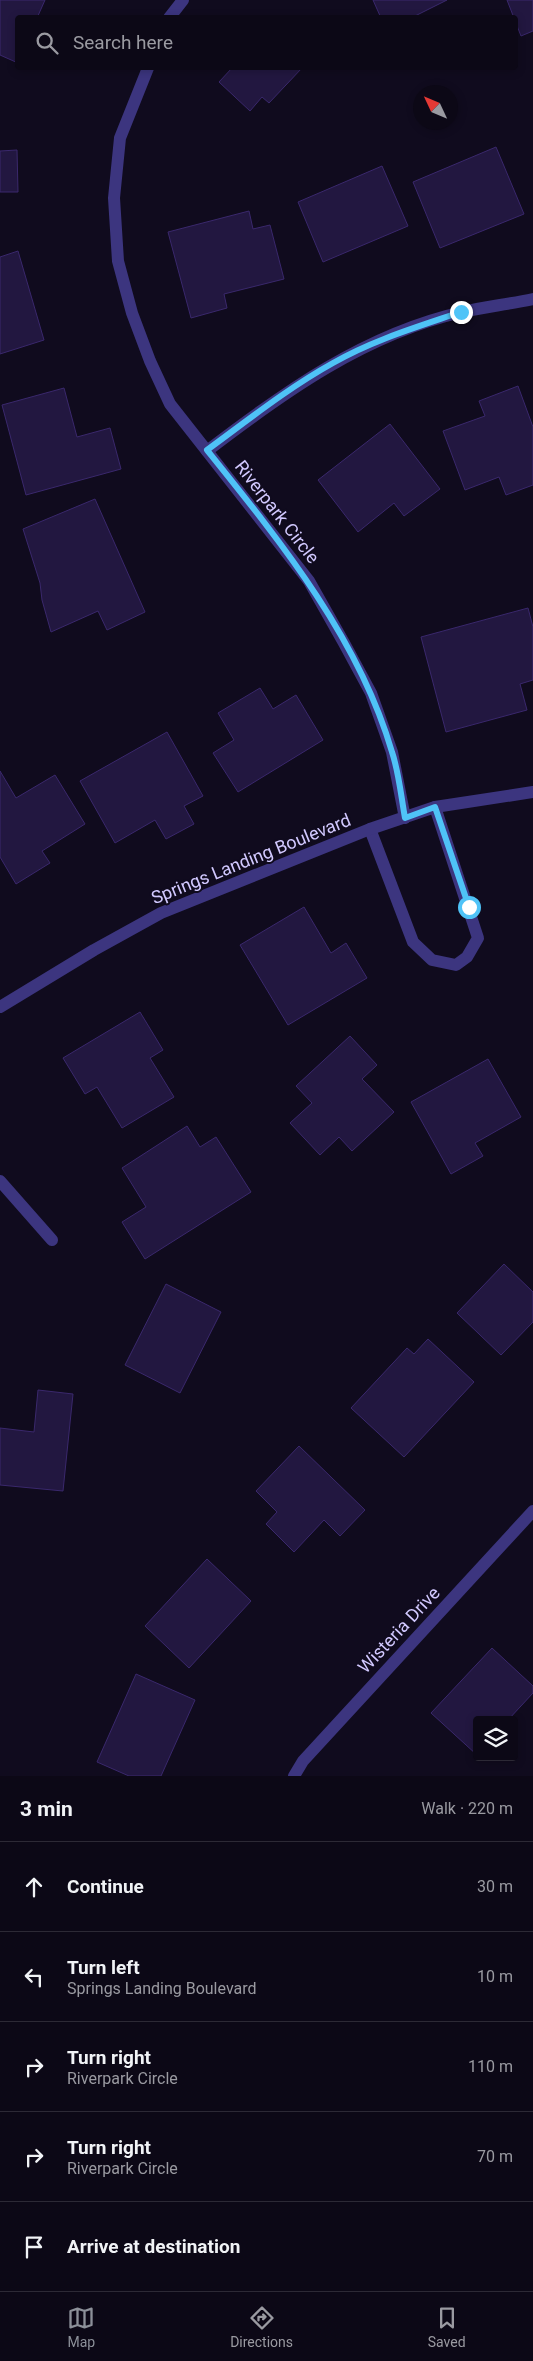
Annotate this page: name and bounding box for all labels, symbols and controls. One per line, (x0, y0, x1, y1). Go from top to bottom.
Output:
search box (15, 15, 518, 70)
icon: search (33, 29, 61, 57)
text: Search here (73, 31, 173, 54)
north arrow (413, 85, 458, 130)
route end (450, 301, 473, 324)
street label: Riverpark Circle (231, 456, 324, 567)
street label: Springs Landing Boulevard (148, 809, 354, 908)
route start (458, 896, 481, 919)
street label: Wisteria Drive (353, 1582, 444, 1677)
map controls (473, 1716, 518, 1761)
button: layers (473, 1716, 518, 1761)
text: 3 min (20, 1797, 73, 1821)
text: Walk · 220 m (421, 1799, 513, 1818)
icon: ahead (20, 1873, 48, 1901)
text: Continue (67, 1875, 144, 1898)
text: 30 m (477, 1877, 513, 1896)
text: Turn left (67, 1956, 140, 1979)
icon: left (20, 1963, 48, 1991)
text: 10 m (477, 1967, 513, 1986)
text: Springs Landing Boulevard (67, 1979, 257, 1998)
text: Turn right (67, 2046, 151, 2069)
icon: right (20, 2053, 48, 2081)
text: 110 m (468, 2057, 513, 2076)
text: Riverpark Circle (67, 2069, 178, 2088)
text: Turn right (67, 2136, 151, 2159)
icon: right (20, 2143, 48, 2171)
text: 70 m (477, 2147, 513, 2166)
text: Riverpark Circle (67, 2159, 178, 2178)
icon: arrive (20, 2233, 48, 2261)
text: Arrive at destination (67, 2235, 240, 2258)
tab: Map (67, 2304, 95, 2350)
tab: Directions (230, 2304, 293, 2350)
tab: Saved (428, 2304, 466, 2350)

